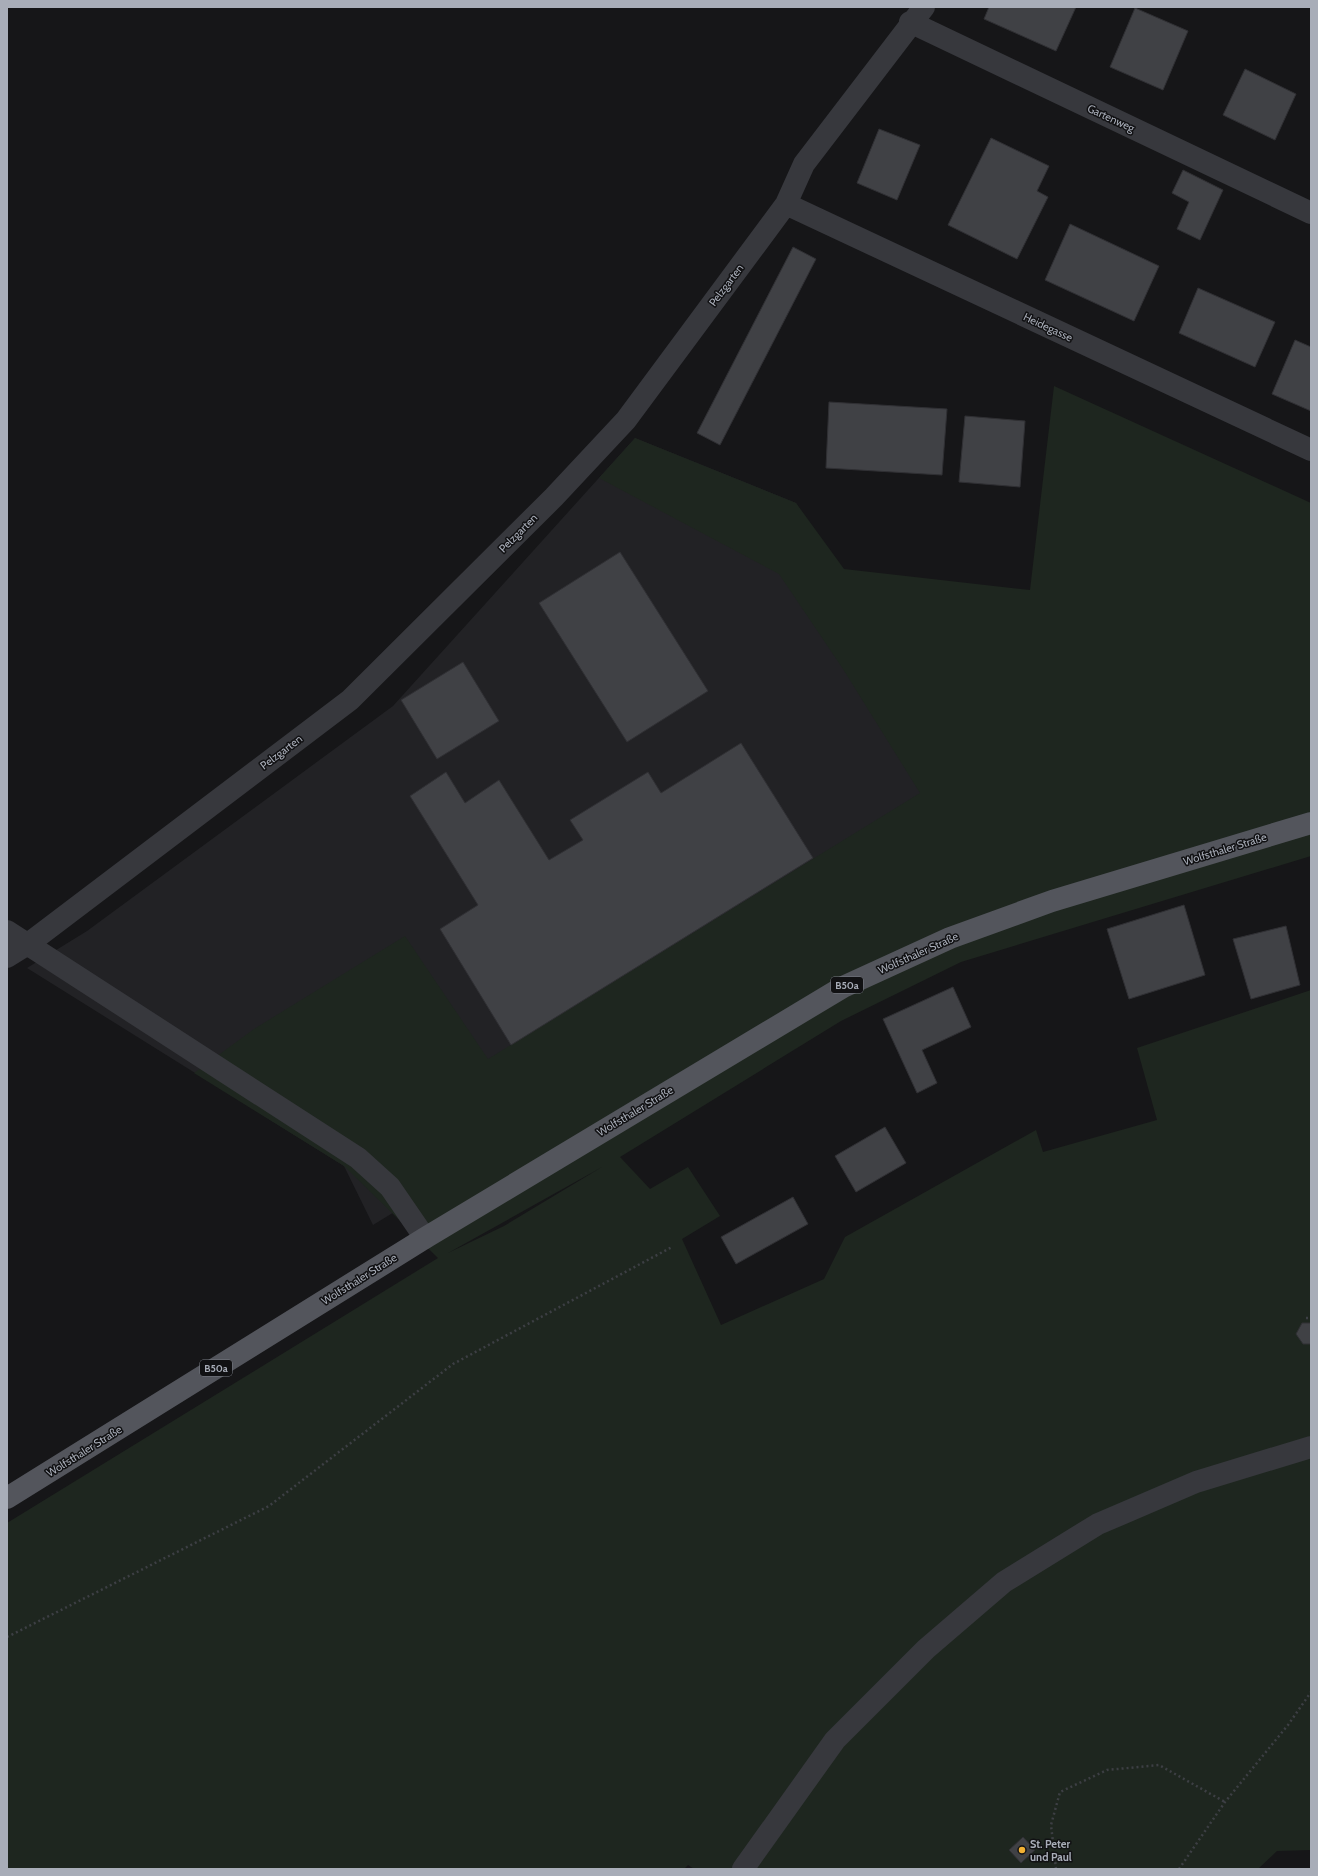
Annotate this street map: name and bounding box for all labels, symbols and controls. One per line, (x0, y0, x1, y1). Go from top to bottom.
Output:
street label: Gartenweg (1085, 101, 1137, 135)
street label: Pelzgarten (706, 261, 746, 309)
street label: Heidegasse (1021, 309, 1075, 345)
street label: Pelzgarten (496, 511, 540, 555)
street label: Pelzgarten (257, 732, 305, 772)
street label: Wolfsthaler Straße (1182, 830, 1269, 868)
street label: Wolfsthaler Straße (876, 929, 961, 977)
road number: B50a (831, 977, 863, 993)
street label: Wolfsthaler Straße (594, 1083, 676, 1139)
street label: Wolfsthaler Straße (319, 1250, 400, 1308)
road number: B50a (200, 1360, 232, 1376)
street label: Wolfsthaler Straße (44, 1422, 125, 1480)
place label: St. Peter und Paul (1030, 1837, 1072, 1864)
marker: St. Peter und Paul (1017, 1845, 1027, 1855)

